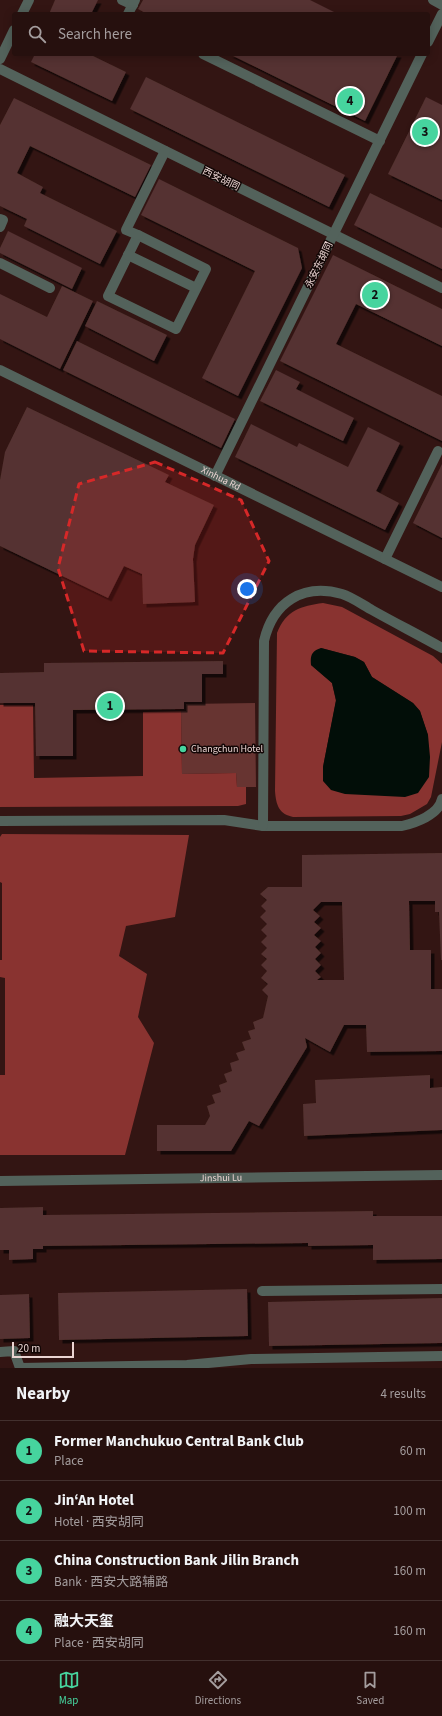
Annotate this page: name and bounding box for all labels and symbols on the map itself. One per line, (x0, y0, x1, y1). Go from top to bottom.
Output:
pin: 4 (337, 86, 363, 116)
pin: 3 (412, 117, 438, 147)
street label: 西安胡同 (200, 164, 242, 194)
street label: 永安东胡同 (302, 239, 336, 291)
pin: 2 (362, 280, 388, 310)
street label: Xinhua Rd (199, 463, 243, 494)
your location (237, 579, 257, 599)
pin: 1 (97, 691, 123, 721)
place label: Changchun Hotel (191, 742, 263, 756)
marker: Changchun Hotel (178, 744, 188, 754)
street label: Jinshui Lu (200, 1171, 242, 1185)
scale bar (12, 1340, 74, 1359)

